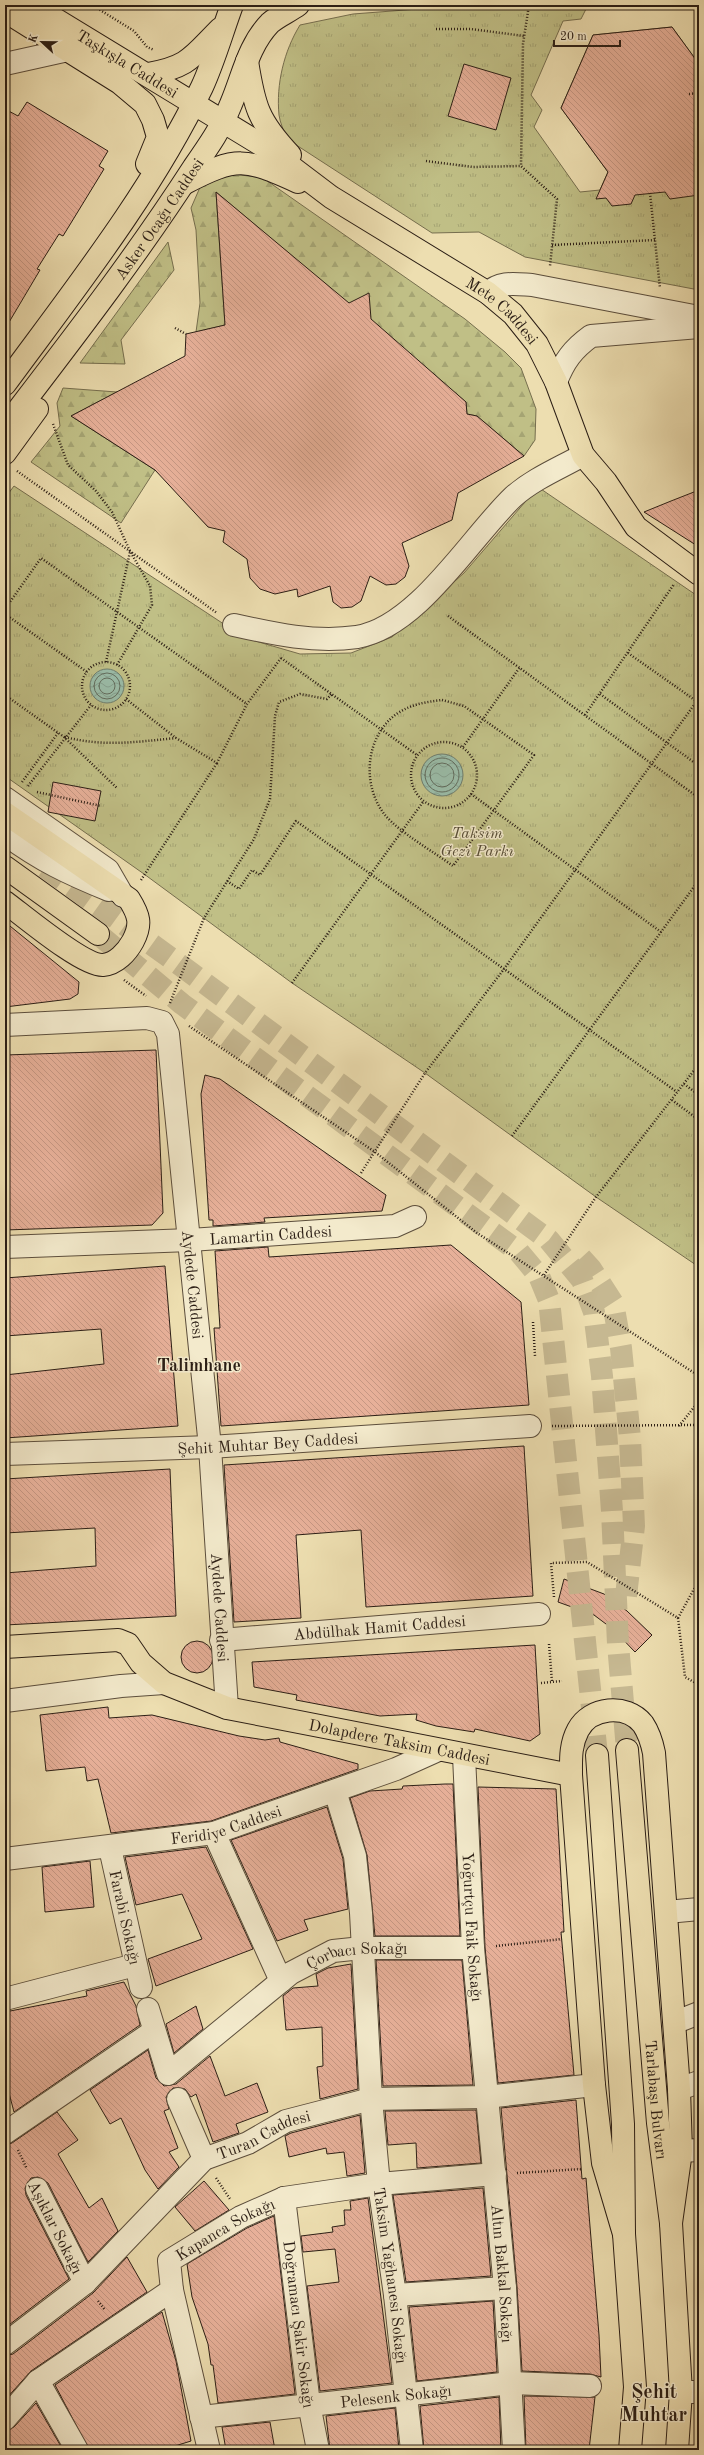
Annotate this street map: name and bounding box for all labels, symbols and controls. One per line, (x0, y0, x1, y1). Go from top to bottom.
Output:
north arrow (22, 22, 62, 62)
scale bar (554, 22, 620, 48)
street label: Taşkışla Caddesi (73, 28, 180, 102)
text: 20 m (560, 31, 587, 43)
text: K (27, 32, 41, 45)
street label: Asker Ocağı Caddesi (113, 156, 207, 283)
street label: Mete Caddesi (462, 275, 540, 348)
park label: Taksim Gezi Parkı (440, 826, 514, 860)
street label: Lamartin Caddesi (209, 1224, 333, 1249)
street label: Aydede Caddesi (178, 1230, 205, 1340)
district label: Talimhane (157, 1357, 241, 1375)
street label: Şehit Muhtar Bey Caddesi (177, 1431, 359, 1458)
street label: Aydede Caddesi (207, 1553, 230, 1663)
street label: Abdülhak Hamit Caddesi (293, 1614, 466, 1644)
street label: Dolapdere Taksim Caddesi (307, 1718, 491, 1769)
street label: Feridiye Caddesi (170, 1804, 284, 1848)
street label: Yoğurtçu Faik Sokağı (459, 1852, 484, 2002)
street label: Farabi Sokağı (105, 1869, 142, 1966)
street label: Çorbacı Sokağı (304, 1942, 407, 1974)
street label: Tarlabaşı Bulvarı (641, 2040, 669, 2161)
street label: Turan Caddesi (215, 2109, 312, 2164)
street label: Aşıklar Sokağı (24, 2179, 85, 2277)
street label: Taksim Yağhanesi Sokağı (370, 2186, 408, 2365)
street label: Kapanca Sokağı (173, 2197, 278, 2265)
street label: Altın Bakkal Sokağı (487, 2204, 514, 2343)
street label: Doğramacı Şakir Sokağı (279, 2240, 316, 2410)
district label: Şehit Muhtar (621, 2383, 687, 2426)
street label: Pelesenk Sokağı (340, 2384, 453, 2412)

